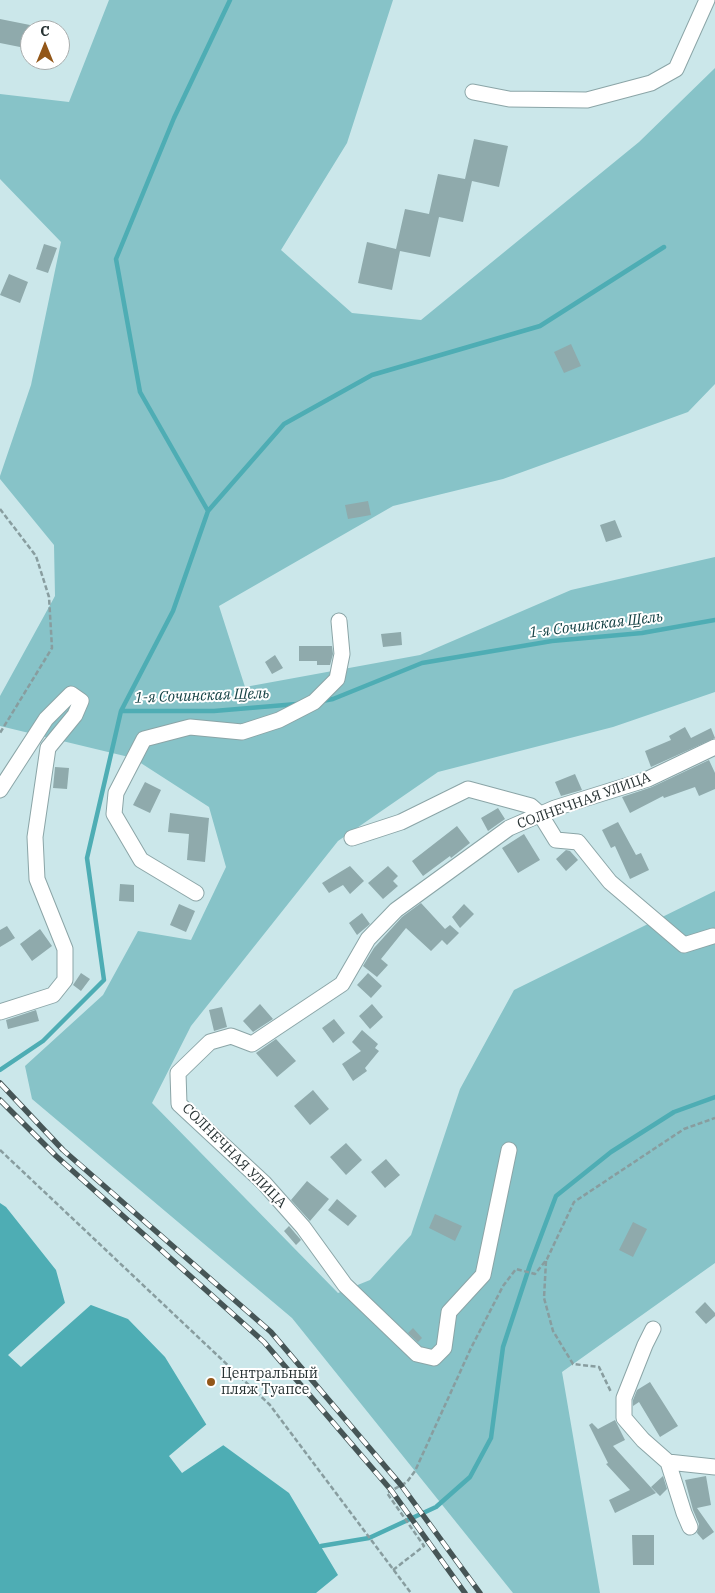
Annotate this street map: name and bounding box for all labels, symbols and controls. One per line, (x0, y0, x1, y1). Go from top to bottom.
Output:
north arrow (20, 20, 70, 70)
text: С (40, 22, 50, 40)
water label: 1-я Сочинская Щель (528, 608, 664, 642)
water label: 1-я Сочинская Щель (134, 685, 270, 707)
street label: СОЛНЕЧНАЯ УЛИЦА (515, 769, 653, 833)
street label: СОЛНЕЧНАЯ УЛИЦА (178, 1100, 290, 1212)
place label: Центральный пляж Туапсе (221, 1366, 318, 1398)
marker: Центральный пляж Туапсе (205, 1376, 217, 1388)

